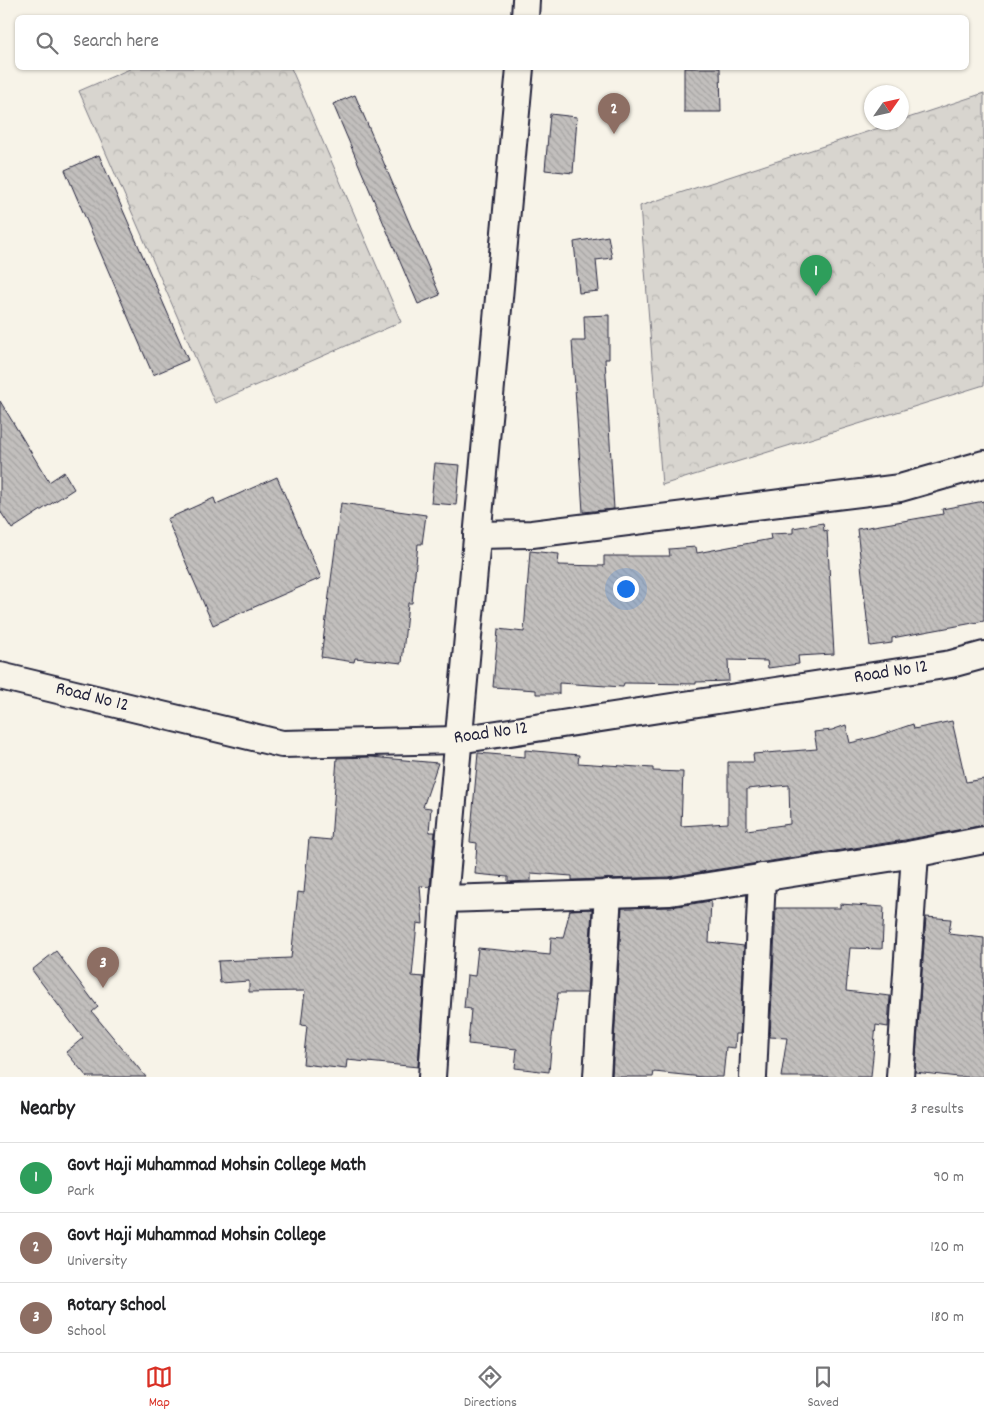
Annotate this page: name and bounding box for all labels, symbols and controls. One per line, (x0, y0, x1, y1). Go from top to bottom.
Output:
search box (15, 15, 969, 70)
icon: search (33, 29, 61, 57)
text: Search here (73, 29, 159, 56)
north arrow (864, 85, 909, 130)
pin: 2 (598, 93, 630, 134)
pin: 1 (800, 255, 832, 296)
your location (613, 576, 639, 602)
street label: Road No 12 (852, 654, 930, 692)
street label: Road No 12 (53, 676, 131, 720)
street label: Road No 12 (452, 715, 530, 753)
pin: 3 (87, 947, 119, 988)
text: Nearby (20, 1095, 75, 1125)
text: 3 results (910, 1098, 964, 1121)
text: Govt Haji Muhammad Mohsin College Math (67, 1153, 366, 1180)
text: 1 (34, 1166, 38, 1189)
text: 90 m (933, 1166, 964, 1189)
text: Park (67, 1180, 94, 1203)
text: Govt Haji Muhammad Mohsin College (67, 1223, 326, 1250)
text: 2 (33, 1236, 40, 1259)
text: 120 m (930, 1236, 964, 1259)
text: University (67, 1250, 127, 1273)
text: Rotary School (67, 1293, 166, 1320)
text: 3 (32, 1306, 40, 1329)
text: 180 m (931, 1306, 964, 1329)
text: School (67, 1320, 106, 1343)
tab: Map (145, 1363, 173, 1413)
tab: Directions (464, 1363, 517, 1413)
tab: Saved (807, 1363, 839, 1413)

